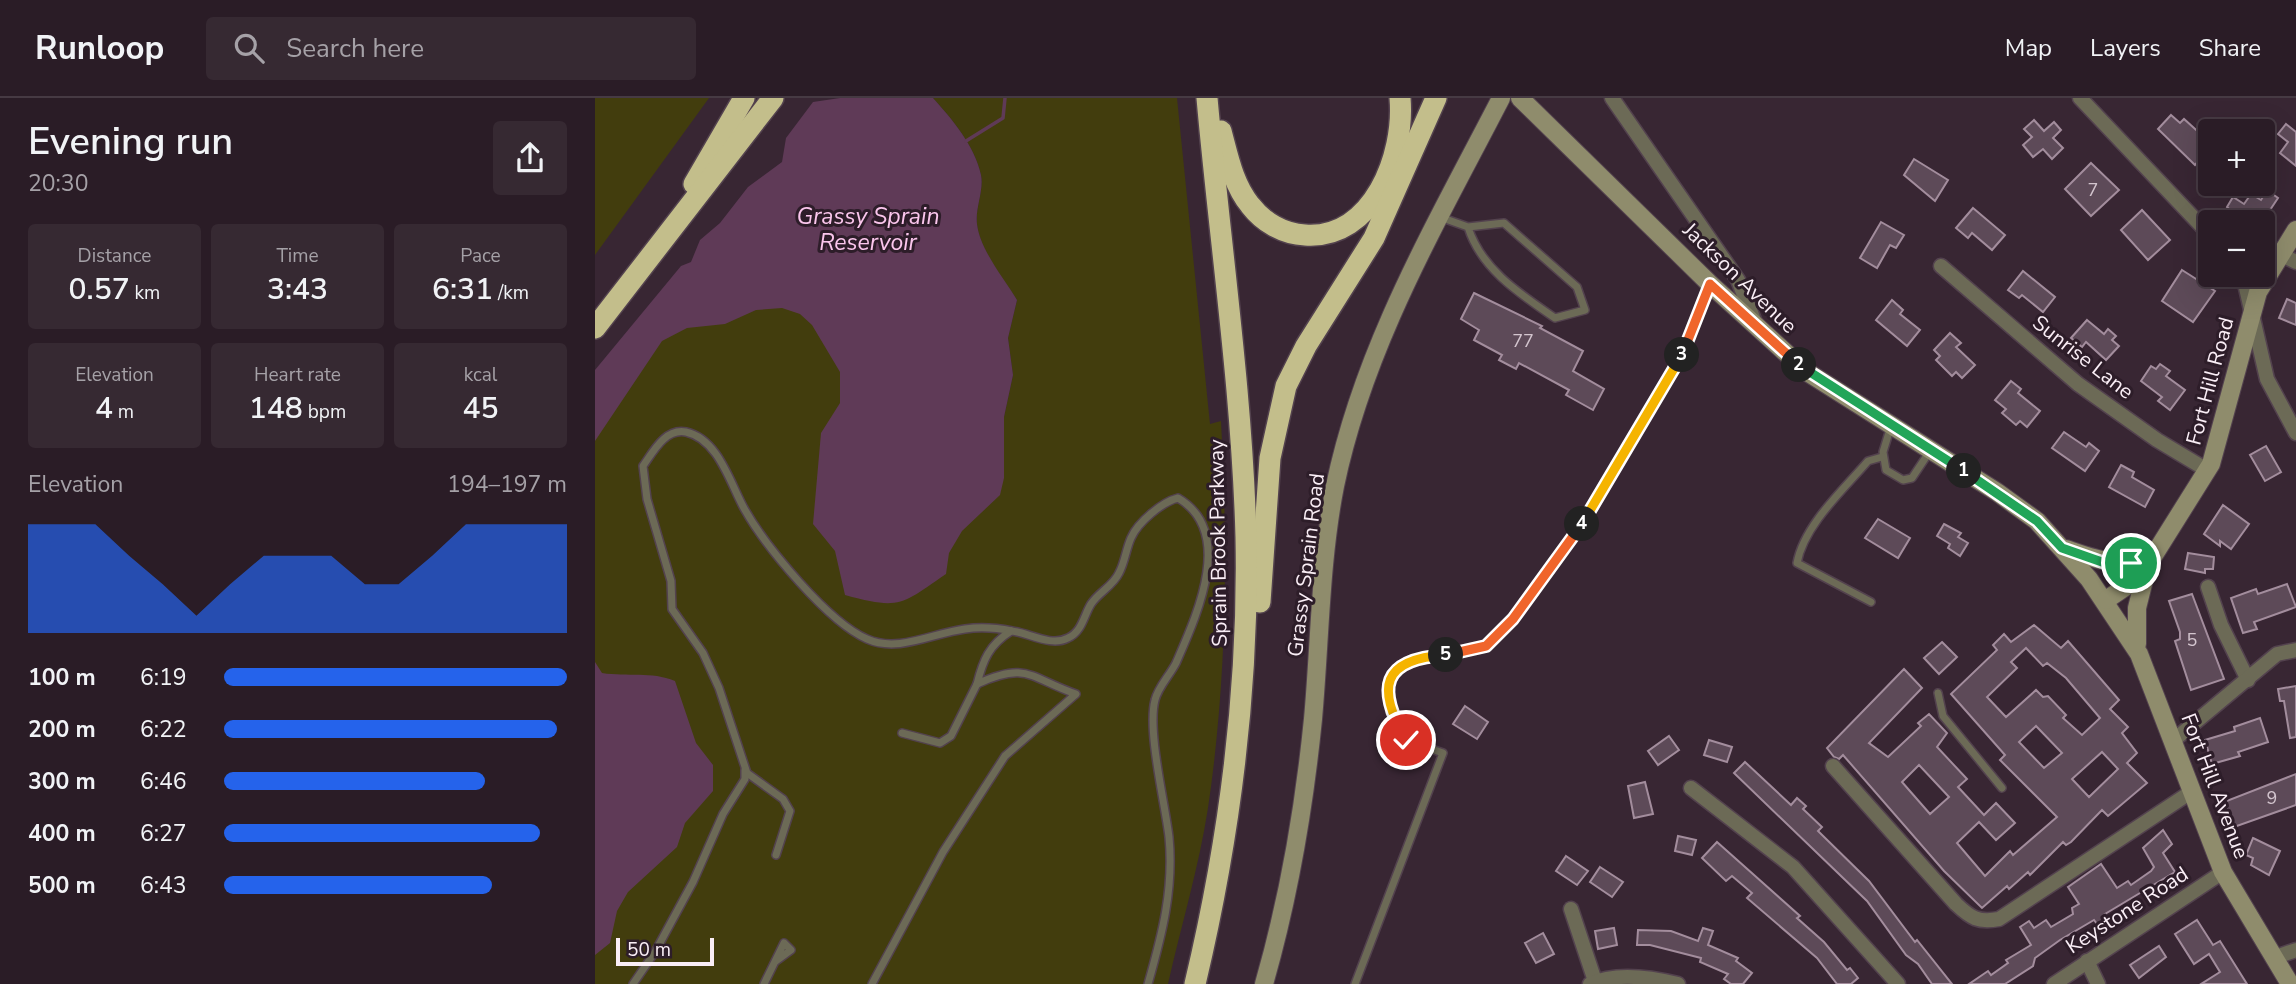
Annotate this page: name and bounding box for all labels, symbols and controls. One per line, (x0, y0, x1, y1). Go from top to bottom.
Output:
search box (206, 17, 696, 80)
text: Runloop (35, 26, 164, 71)
icon: search (230, 29, 268, 67)
text: Search here (286, 31, 424, 66)
text: Map (2005, 32, 2052, 64)
text: Layers (2090, 32, 2161, 64)
text: Share (2199, 32, 2261, 64)
text: Evening run (28, 116, 233, 167)
map controls (2198, 119, 2275, 287)
button: + (2198, 119, 2275, 196)
button: share (493, 121, 567, 195)
text: 20:30 (28, 168, 88, 199)
house number: 7 (2088, 178, 2098, 202)
water label: Grassy Sprain Reservoir (797, 201, 939, 258)
button: − (2198, 210, 2275, 287)
street label: Jackson Avenue (1676, 216, 1803, 340)
text: Distance (78, 243, 151, 269)
text: Time (276, 243, 319, 269)
text: Pace (460, 243, 501, 269)
text: 0.57 (69, 269, 130, 310)
text: 3:43 (267, 269, 328, 310)
text: 6:31 (432, 269, 493, 310)
text: km (130, 280, 160, 306)
text: /km (493, 280, 529, 306)
street label: Sunrise Lane (2027, 309, 2139, 405)
street label: Fort Hill Road (2180, 314, 2240, 448)
house number: 77 (1512, 329, 1534, 353)
pin: 3 (1665, 338, 1699, 372)
text: 3 (1676, 341, 1687, 367)
pin: 2 (1781, 348, 1817, 382)
text: 2 (1793, 351, 1804, 377)
text: Elevation (75, 362, 154, 388)
text: Heart rate (254, 362, 341, 388)
text: kcal (464, 362, 497, 388)
text: 4 (95, 388, 113, 429)
text: 148 (249, 388, 303, 429)
text: 45 (463, 388, 499, 429)
text: m (113, 399, 134, 425)
text: bpm (303, 399, 346, 425)
street label: Sprain Brook Parkway (1202, 439, 1234, 647)
pin: 1 (1947, 454, 1981, 488)
text: 1 (1958, 457, 1969, 483)
text: Elevation (28, 469, 123, 500)
text: 194–197 m (447, 469, 567, 500)
street label: Grassy Sprain Road (1281, 472, 1331, 658)
pin: 4 (1565, 506, 1599, 542)
text: 4 (1576, 510, 1587, 536)
pin (2101, 533, 2161, 593)
icon: arrive (2112, 544, 2150, 582)
house number: 5 (2187, 628, 2197, 652)
pin: 5 (1429, 638, 1463, 672)
text: 5 (1440, 641, 1451, 667)
text: 100 m (28, 662, 96, 693)
text: 6:19 (140, 662, 187, 693)
street label: Fort Hill Avenue (2174, 709, 2256, 863)
pin (1376, 710, 1436, 770)
text: 200 m (28, 714, 96, 745)
text: 6:22 (140, 714, 187, 745)
icon: check (1387, 721, 1425, 759)
text: 300 m (28, 766, 96, 797)
text: 6:46 (140, 766, 187, 797)
house number: 9 (2267, 786, 2277, 810)
text: 400 m (28, 818, 96, 849)
text: 6:27 (140, 818, 187, 849)
street label: Keystone Road (2060, 860, 2194, 960)
text: 500 m (28, 870, 96, 901)
text: 6:43 (140, 870, 187, 901)
scale bar (616, 935, 714, 967)
text: 50 m (627, 937, 671, 963)

